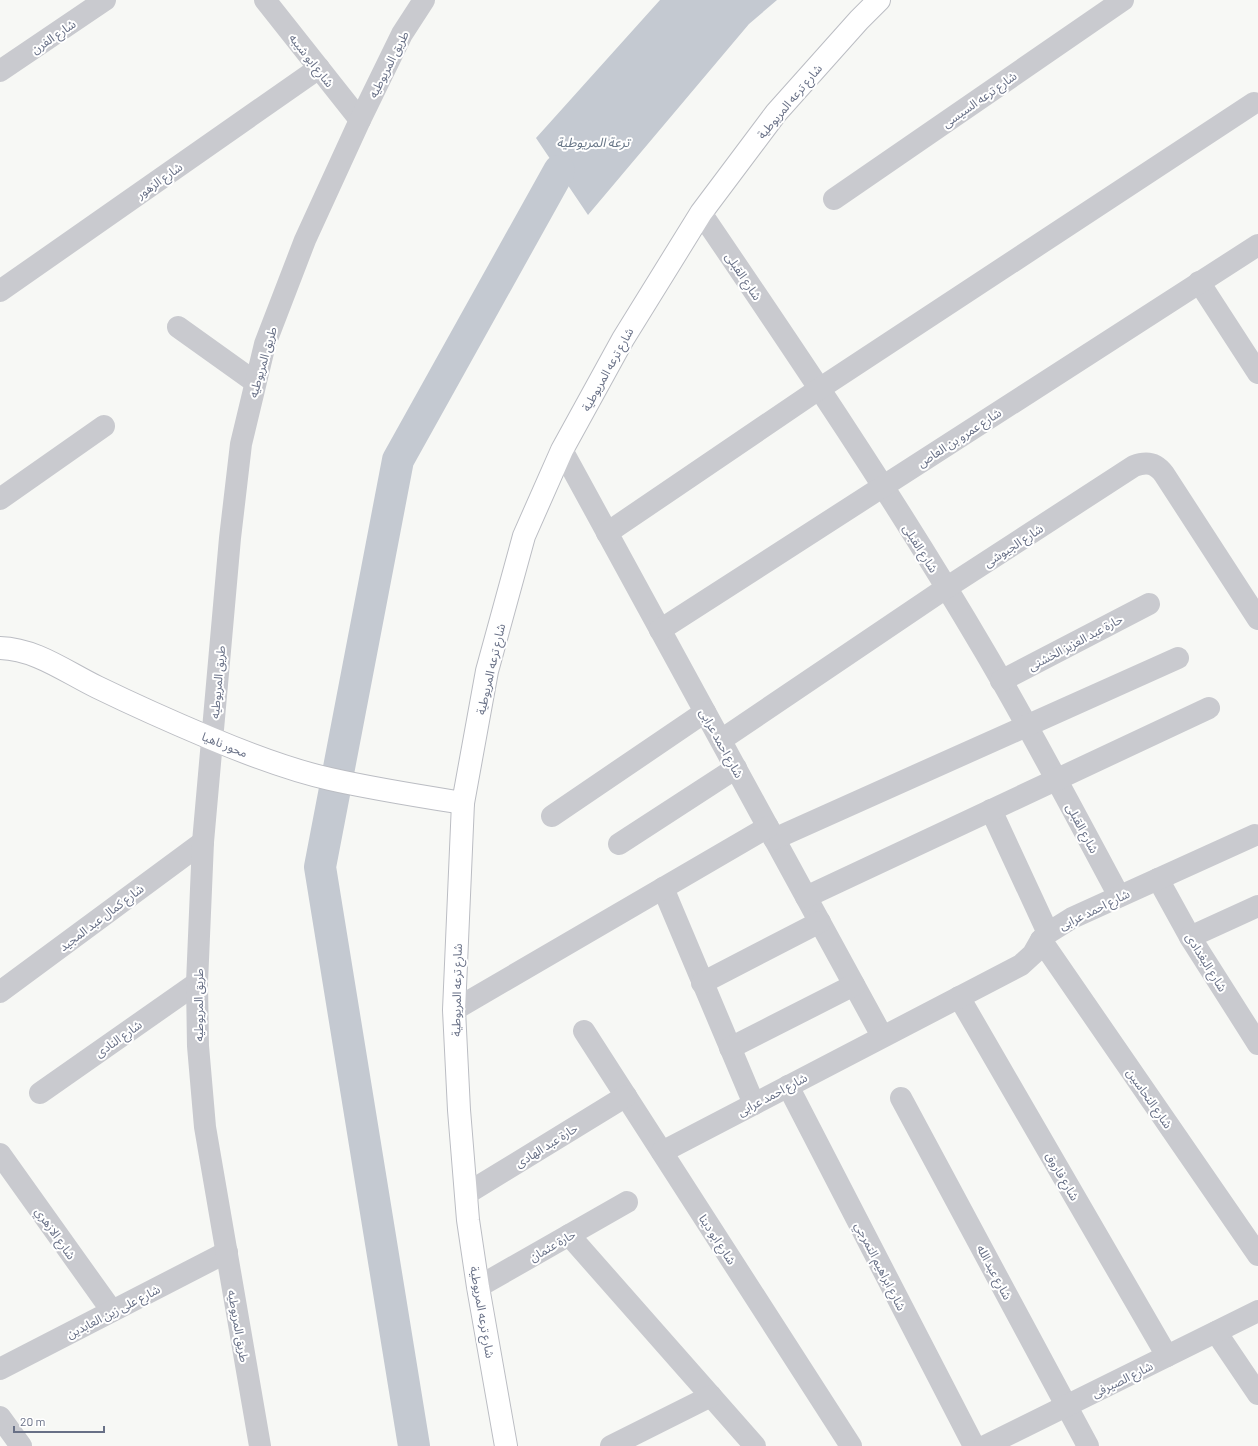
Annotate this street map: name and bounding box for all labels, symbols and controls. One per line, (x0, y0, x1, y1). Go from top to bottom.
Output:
street label: شارع الفرن (28, 16, 80, 58)
street label: طريق المريوطيه (365, 28, 413, 101)
street label: شارع ابو شيبه (284, 31, 337, 91)
street label: شارع ترعه المريوطية (754, 61, 827, 143)
street label: شارع ترعه السيسى (939, 68, 1021, 132)
water label: ترعة المريوطية (557, 134, 632, 151)
street label: شارع الزهور (132, 159, 186, 204)
street label: شارع القبلى (721, 250, 765, 304)
street label: طريق المريوطيه (245, 325, 281, 400)
street label: شارع ترعه المريوطية (578, 325, 638, 415)
street label: شارع عمرو بن العاص (914, 405, 1005, 472)
street label: شارع القبلى (898, 521, 941, 576)
street label: شارع الجيوشى (981, 521, 1047, 572)
street label: حارة عبد العزيز الخشنى (1025, 611, 1125, 674)
street label: شارع ترعه المريوطية (473, 622, 510, 717)
street label: طريق المريوطيه (207, 645, 229, 719)
street label: شارع احمد عرابى (695, 706, 747, 781)
street label: محور ناهيا (200, 729, 250, 760)
street label: شارع القبلى (1061, 801, 1102, 857)
street label: شارع كمال عبد المجيد (56, 881, 148, 956)
street label: شارع احمد عرابى (1056, 886, 1133, 935)
street label: شارع البغدادى (1181, 930, 1230, 995)
street label: شارع ترعه المريوطية (448, 943, 467, 1037)
street label: طريق المريوطيه (191, 968, 207, 1042)
street label: شارع النادى (92, 1017, 146, 1062)
street label: شارع النحاسين (1122, 1065, 1176, 1132)
street label: شارع احمد عرابى (735, 1070, 811, 1121)
street label: حارة عبد الهادى (512, 1120, 580, 1171)
street label: شارع فاروق (1041, 1149, 1082, 1204)
street label: شارع الازهري (30, 1204, 79, 1264)
street label: شارع ابو دينا (694, 1211, 739, 1268)
street label: شارع ابراهيم التمرجي (849, 1219, 909, 1314)
street label: حارة عثمان (526, 1226, 578, 1265)
street label: شارع عبد الله (972, 1242, 1015, 1303)
street label: شارع ترعه المريوطية (465, 1265, 498, 1360)
street label: شارع على زين العابدين (64, 1281, 163, 1343)
street label: طريق المريوطيه (224, 1289, 252, 1364)
street label: شارع الصيرفى (1089, 1358, 1156, 1403)
scale bar (14, 1408, 104, 1434)
text: 20 m (20, 1414, 46, 1428)

